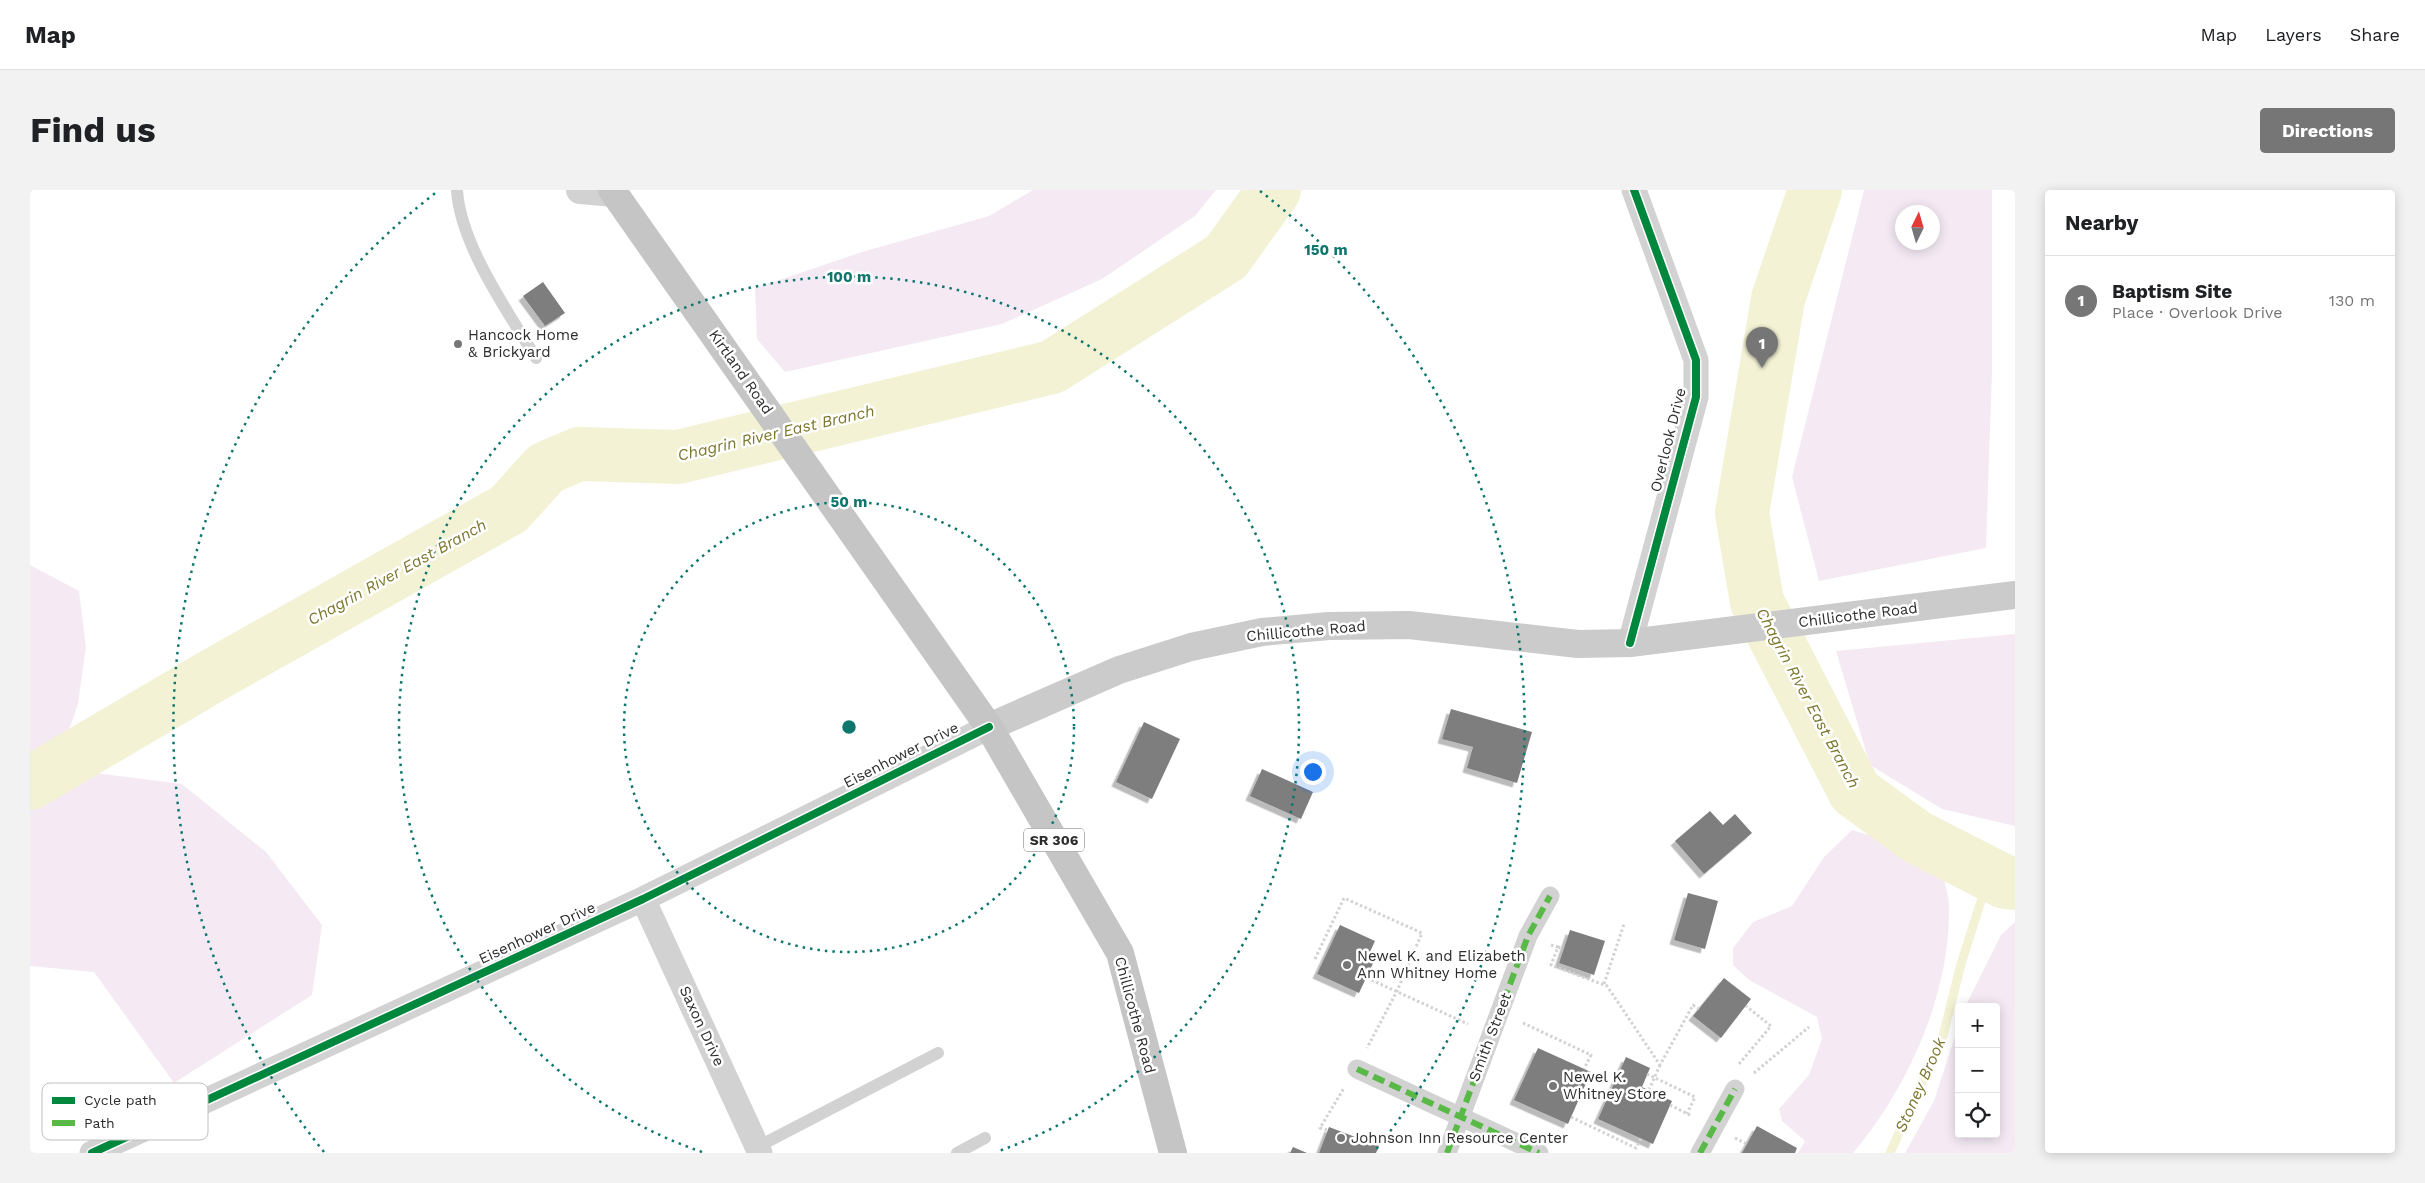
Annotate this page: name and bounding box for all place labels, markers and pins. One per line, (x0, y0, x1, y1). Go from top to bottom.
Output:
place label: Hancock Home & Brickyard (468, 326, 579, 361)
pin: 1 (1746, 327, 1778, 368)
marker: Hancock Home & Brickyard (452, 338, 464, 350)
centre of rings (840, 718, 858, 736)
place label: Newel K. and Elizabeth Ann Whitney Home (1357, 947, 1526, 982)
marker: Newel K. and Elizabeth Ann Whitney Home (1341, 959, 1353, 971)
place label: Newel K. Whitney Store (1563, 1068, 1666, 1103)
marker: Newel K. Whitney Store (1547, 1080, 1559, 1092)
place label: Johnson Inn Resource Center (1351, 1129, 1568, 1147)
marker: Johnson Inn Resource Center (1335, 1132, 1347, 1144)

